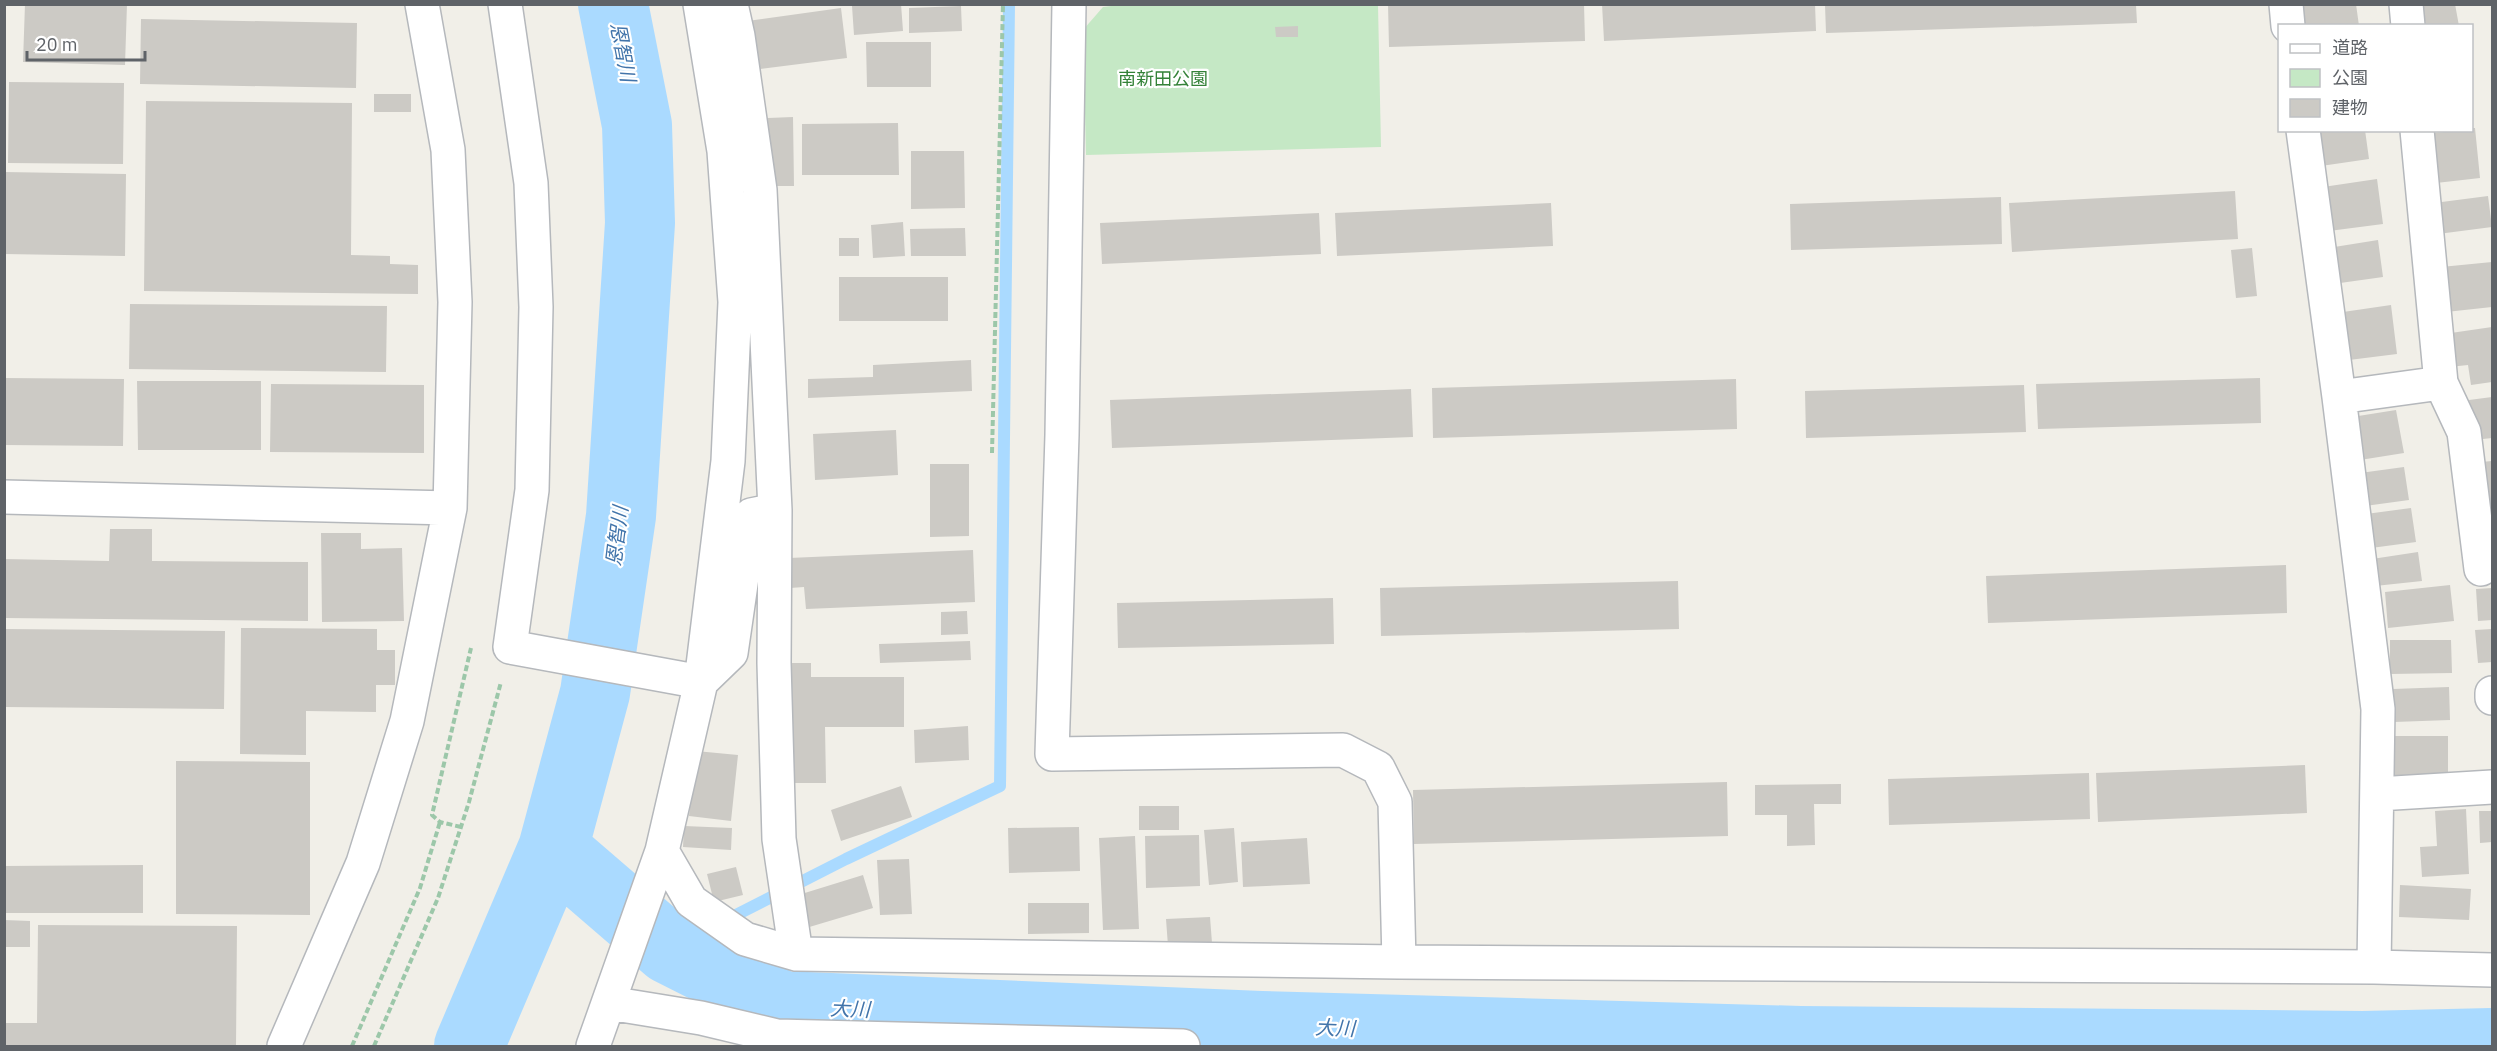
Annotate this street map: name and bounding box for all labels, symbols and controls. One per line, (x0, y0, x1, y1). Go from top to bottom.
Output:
water label: 恩智川 (605, 20, 643, 86)
scale bar (27, 24, 146, 62)
legend (2278, 24, 2473, 132)
text: 20 m (36, 33, 78, 56)
text: 道路 (2332, 36, 2368, 59)
text: 公園 (2332, 66, 2368, 89)
park label: 南新田公園 (1118, 67, 1208, 90)
text: 建物 (2332, 96, 2368, 119)
water label: 恩智川 (599, 503, 634, 567)
water label: 大川 (830, 994, 872, 1023)
water label: 大川 (1315, 1013, 1357, 1042)

